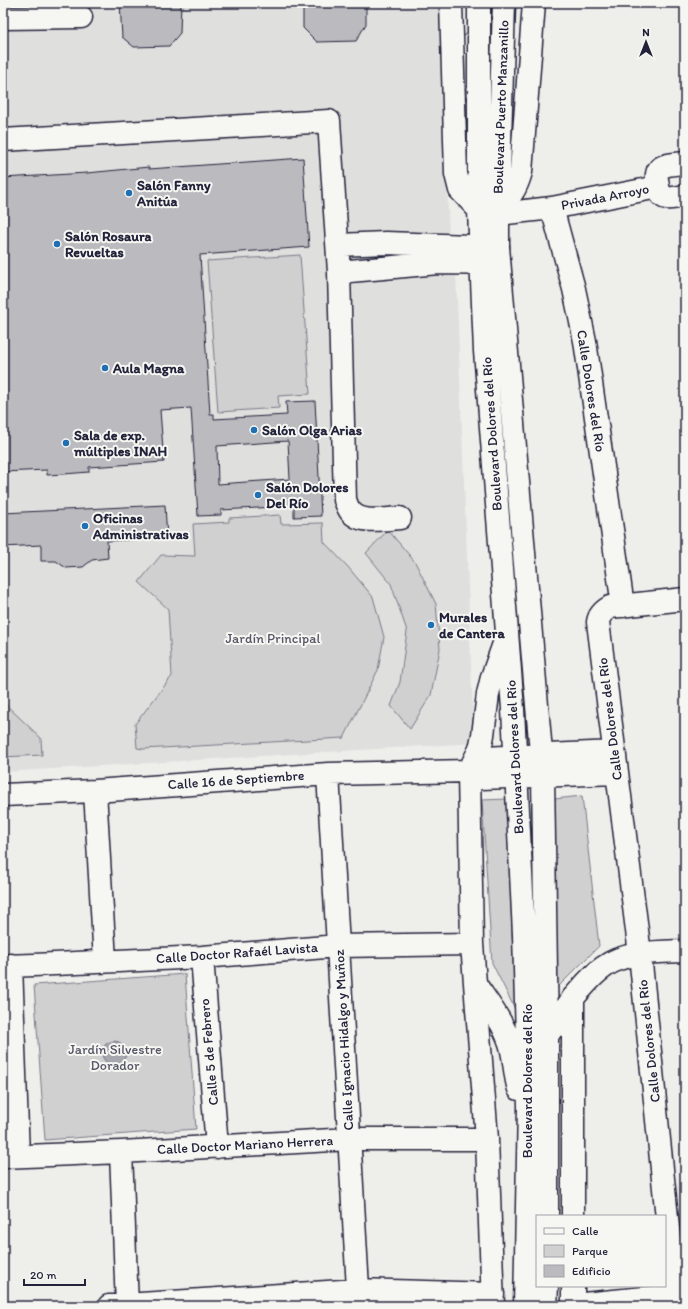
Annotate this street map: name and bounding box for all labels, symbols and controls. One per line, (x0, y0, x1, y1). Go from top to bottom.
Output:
street label: Boulevard Puerto Manzanillo (489, 20, 513, 194)
north arrow (626, 22, 666, 62)
text: N (642, 26, 650, 39)
place label: Salón Fanny Anitúa (136, 177, 211, 210)
street label: Privada Arroyo (560, 180, 650, 214)
marker: Salón Fanny Anitúa (124, 188, 134, 198)
place label: Salón Rosaura Revueltas (65, 228, 152, 261)
marker: Salón Rosaura Revueltas (52, 239, 62, 249)
street label: Calle Dolores del Río (573, 329, 609, 453)
street label: Boulevard Dolores del Río (478, 356, 506, 512)
place label: Aula Magna (112, 360, 185, 377)
marker: Aula Magna (100, 363, 110, 373)
place label: Salón Olga Arias (262, 422, 362, 439)
marker: Salón Olga Arias (249, 425, 259, 435)
place label: Sala de exp. múltiples INAH (73, 427, 167, 460)
marker: Sala de exp. múltiples INAH (61, 438, 71, 448)
place label: Salón Dolores Del Río (266, 479, 348, 512)
marker: Salón Dolores Del Río (253, 490, 263, 500)
place label: Oficinas Administrativas (92, 510, 189, 543)
marker: Oficinas Administrativas (80, 521, 90, 531)
place label: Murales de Cantera (439, 609, 505, 642)
marker: Murales de Cantera (426, 620, 436, 630)
park label: Jardín Principal (226, 630, 321, 647)
street label: Calle Dolores del Río (594, 657, 626, 781)
street label: Boulevard Dolores del Río (502, 680, 528, 834)
street label: Calle 16 de Septiembre (167, 767, 305, 793)
street label: Calle Doctor Rafaél Lavista (155, 939, 319, 967)
street label: Calle Ignacio Hidalgo y Muñoz (331, 949, 357, 1131)
street label: Calle Dolores del Río (634, 979, 664, 1103)
street label: Calle 5 de Febrero (196, 998, 222, 1106)
street label: Boulevard Dolores del Río (519, 1004, 536, 1158)
park label: Jardín Silvestre Dorador (68, 1041, 162, 1074)
street label: Calle Doctor Mariano Herrera (157, 1132, 334, 1158)
legend (536, 1215, 666, 1287)
text: Calle (572, 1224, 599, 1238)
text: Parque (572, 1244, 608, 1258)
scale bar (24, 1261, 85, 1287)
text: Edificio (572, 1264, 611, 1278)
text: 20 m (30, 1268, 57, 1282)

